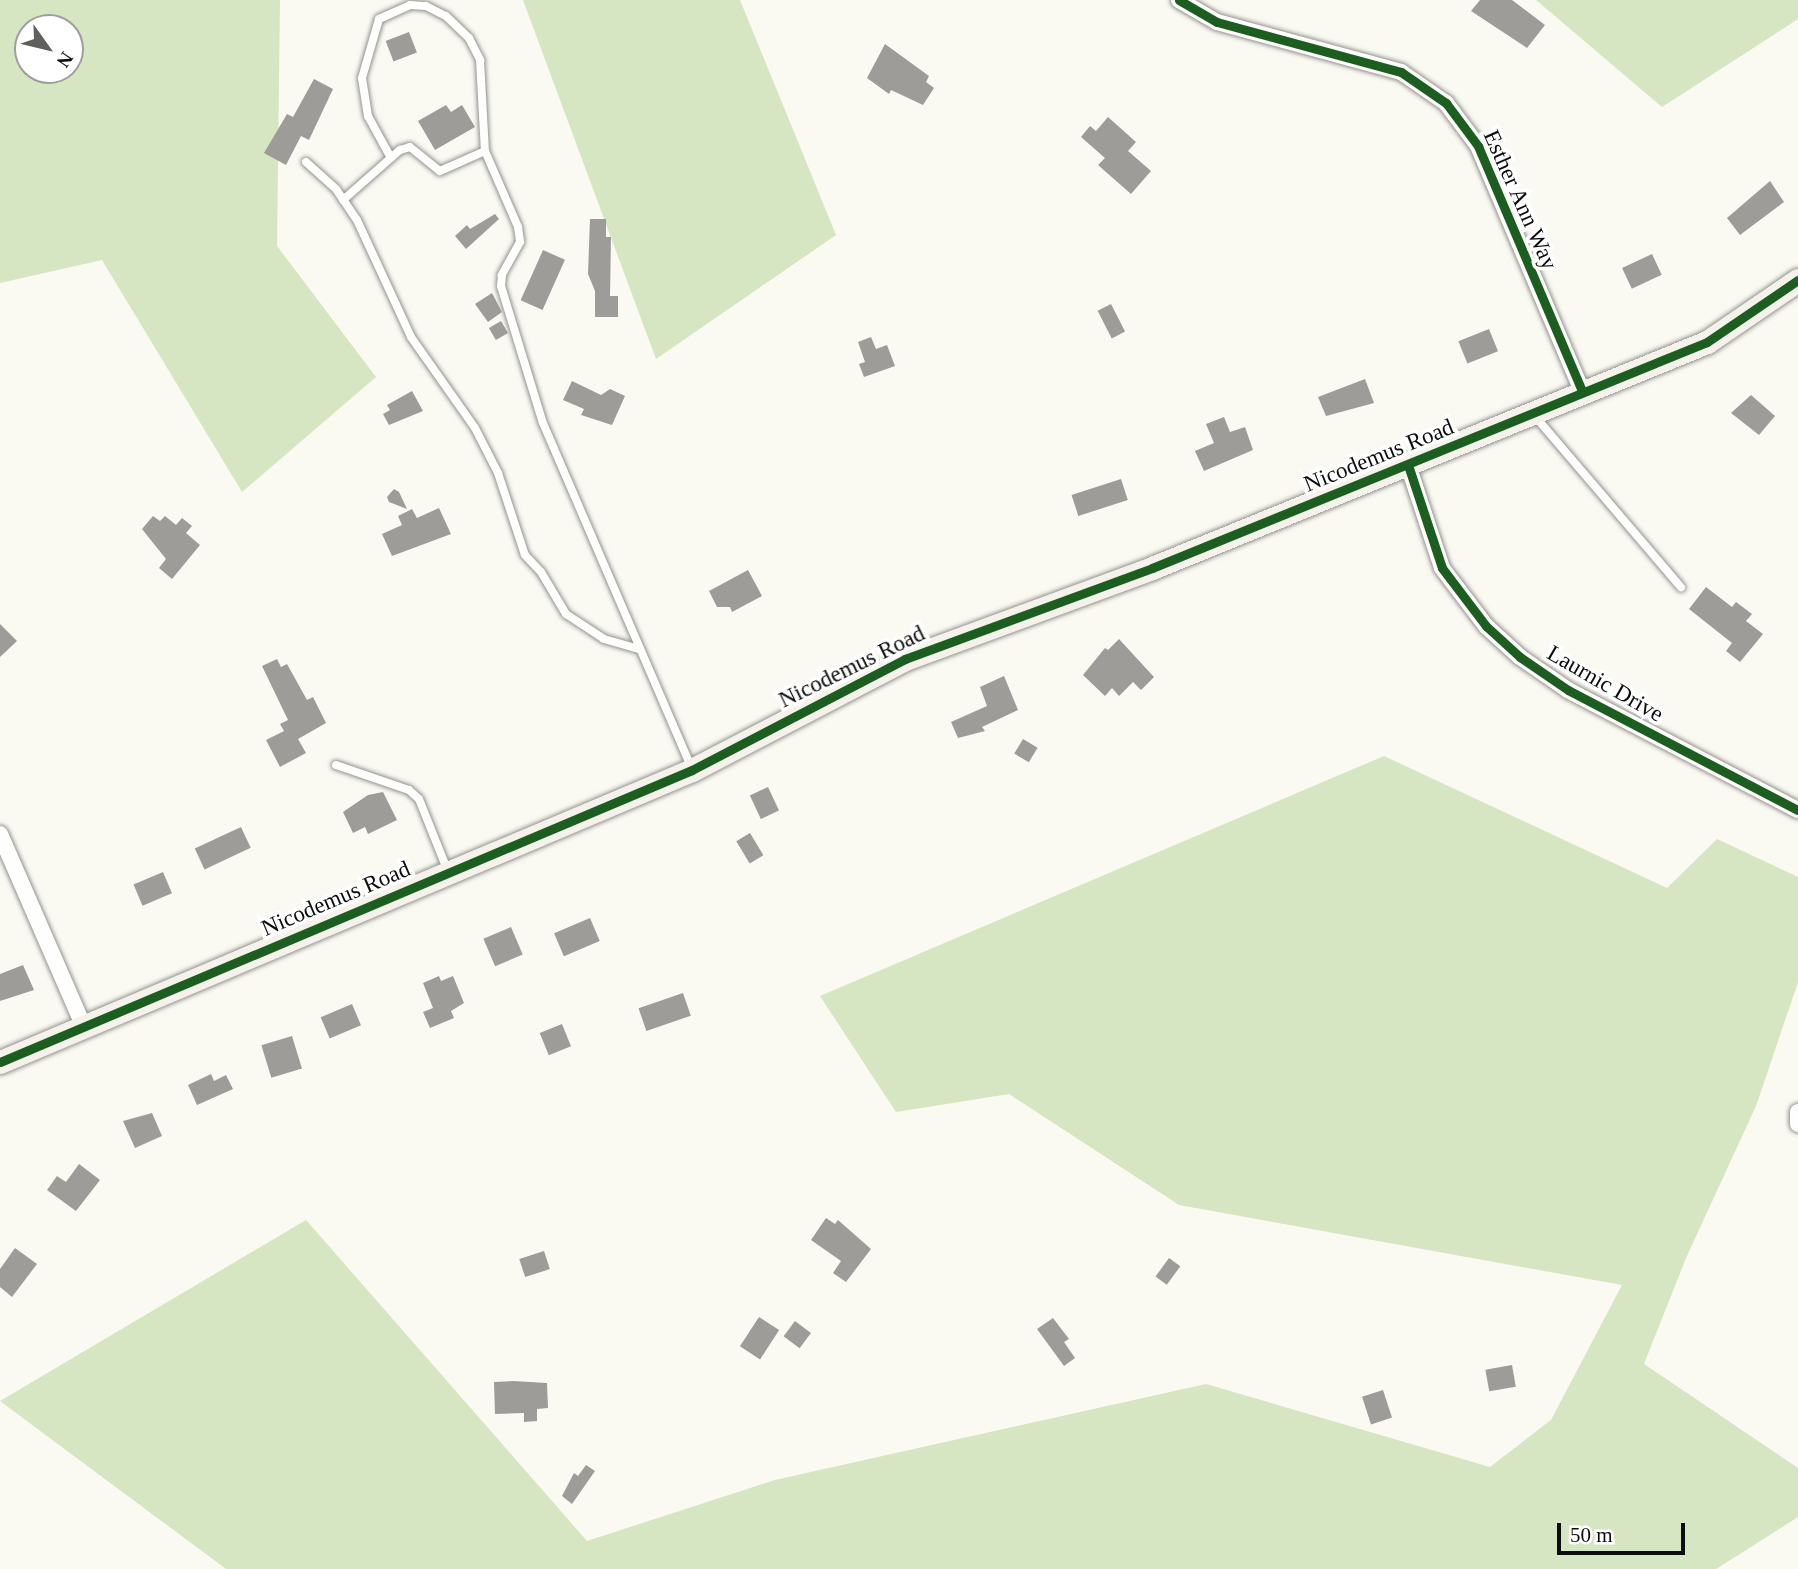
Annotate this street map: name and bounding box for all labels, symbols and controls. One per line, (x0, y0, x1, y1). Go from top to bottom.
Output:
north arrow (14, 14, 84, 84)
text: N (53, 48, 78, 71)
street label: Esther Ann Way (1477, 125, 1563, 275)
street label: Nicodemus Road (1300, 413, 1458, 499)
street label: Nicodemus Road (774, 620, 930, 714)
street label: Laurnic Drive (1542, 640, 1668, 728)
street label: Nicodemus Road (257, 855, 415, 943)
scale bar (1560, 1510, 1688, 1554)
text: 50 m (1570, 1523, 1613, 1547)

